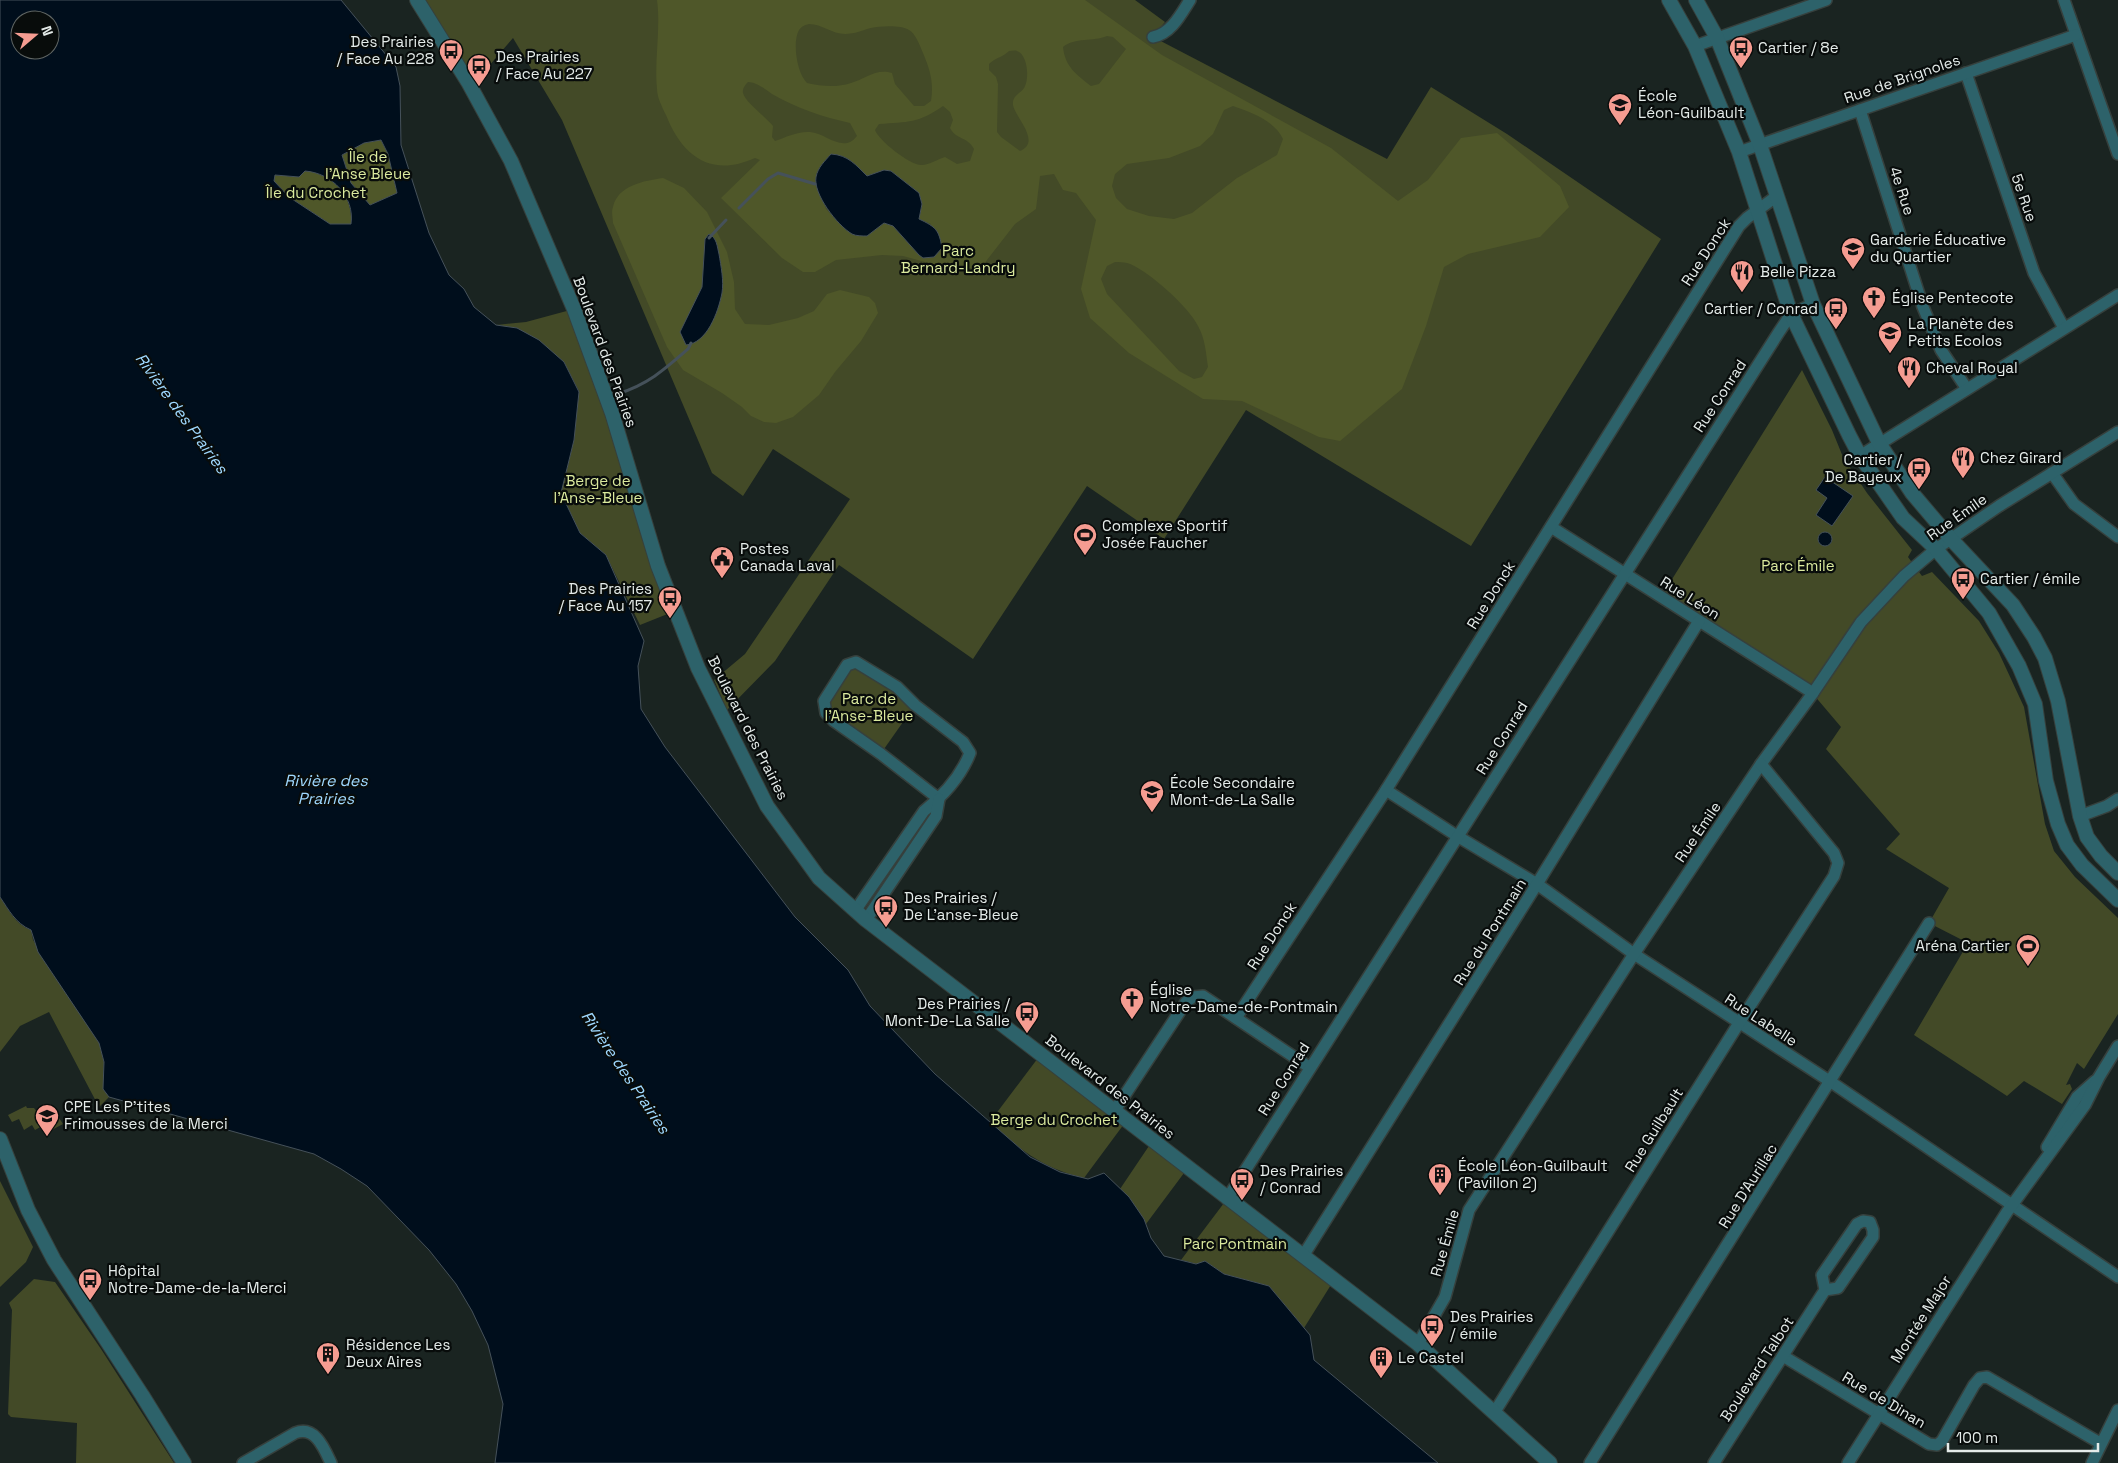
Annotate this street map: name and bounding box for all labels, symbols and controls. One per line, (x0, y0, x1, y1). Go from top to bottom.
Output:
north arrow (10, 10, 60, 60)
text: N (37, 23, 57, 38)
place label: Des Prairies / Face Au 228 (337, 32, 434, 68)
bus stop icon: Cartier / 8e (1728, 35, 1754, 69)
bus stop icon: Des Prairies / Face Au 228 (438, 38, 464, 72)
place label: Cartier / 8e (1758, 38, 1839, 57)
place label: Des Prairies / Face Au 227 (496, 47, 592, 83)
street label: Rue de Brignoles (1841, 50, 1962, 107)
bus stop icon: Des Prairies / Face Au 227 (466, 53, 492, 87)
place label: École Léon-Guilbault (1638, 86, 1745, 122)
school or university icon: École Léon-Guilbault (1607, 92, 1633, 126)
park label: Île de l'Anse Bleue (325, 147, 411, 183)
street label: 4e Rue (1886, 164, 1919, 217)
street label: 5e Rue (2007, 171, 2042, 224)
park label: Île du Crochet (265, 183, 366, 202)
street label: Rue Donck (1677, 214, 1734, 289)
place label: Garderie Éducative du Quartier (1870, 230, 2006, 266)
school or university icon: Garderie Éducative du Quartier (1840, 236, 1866, 270)
park label: Parc Bernard-Landry (901, 241, 1015, 277)
restaurant icon: Belle Pizza (1729, 259, 1755, 293)
place label: Belle Pizza (1760, 262, 1836, 281)
street label: Boulevard des Prairies (569, 274, 642, 430)
church icon: Église Pentecote (1861, 285, 1887, 319)
place label: Église Pentecote (1892, 288, 2014, 307)
bus stop icon: Cartier / Conrad (1823, 296, 1849, 330)
place label: Cartier / Conrad (1704, 299, 1818, 318)
place label: La Planète des Petits Ecolos (1908, 314, 2014, 350)
school or university icon: La Planète des Petits Ecolos (1877, 320, 1903, 354)
water label: Rivière des Prairies (131, 349, 233, 478)
restaurant icon: Cheval Royal (1896, 355, 1922, 389)
street label: Rue Conrad (1689, 356, 1750, 436)
place label: Cheval Royal (1926, 358, 2018, 377)
restaurant icon: Chez Girard (1950, 445, 1976, 479)
place label: Chez Girard (1980, 448, 2062, 467)
place label: Cartier / De Bayeux (1825, 450, 1902, 486)
bus stop icon: Cartier / De Bayeux (1906, 456, 1932, 490)
park label: Berge de l'Anse-Bleue (554, 471, 643, 507)
street label: Rue Émile (1923, 489, 1990, 544)
place label: Complexe Sportif Josée Faucher (1102, 516, 1228, 552)
sports icon: Complexe Sportif Josée Faucher (1072, 522, 1098, 556)
place label: Postes Canada Laval (740, 539, 835, 575)
public building icon: Postes Canada Laval (709, 545, 735, 579)
park label: Parc Émile (1761, 556, 1835, 575)
street label: Rue Donck (1462, 557, 1519, 632)
bus stop icon: Cartier / émile (1950, 566, 1976, 600)
place label: Cartier / émile (1980, 569, 2080, 588)
street label: Rue Léon (1657, 572, 1724, 623)
place label: Des Prairies / Face Au 157 (559, 579, 652, 615)
bus stop icon: Des Prairies / Face Au 157 (657, 585, 683, 619)
street label: Boulevard des Prairies (704, 653, 793, 803)
park label: Parc de l'Anse-Bleue (825, 689, 914, 725)
street label: Rue Conrad (1472, 698, 1532, 778)
water label: Rivière des Prairies (284, 770, 368, 809)
place label: École Secondaire Mont-de-La Salle (1170, 773, 1295, 809)
school or university icon: École Secondaire Mont-de-La Salle (1139, 779, 1165, 813)
street label: Rue Émile (1670, 798, 1725, 866)
street label: Rue du Pontmain (1449, 875, 1530, 989)
place label: Des Prairies / De L'anse-Bleue (904, 888, 1019, 924)
bus stop icon: Des Prairies / De L'anse-Bleue (873, 894, 899, 928)
street label: Rue Donck (1243, 898, 1300, 973)
sports icon: Aréna Cartier (2015, 933, 2041, 967)
place label: Aréna Cartier (1916, 936, 2010, 955)
place label: Église Notre-Dame-de-Pontmain (1150, 980, 1338, 1016)
church icon: Église Notre-Dame-de-Pontmain (1119, 986, 1145, 1020)
street label: Rue Labelle (1721, 989, 1801, 1050)
place label: Des Prairies / Mont-De-La Salle (885, 994, 1010, 1030)
bus stop icon: Des Prairies / Mont-De-La Salle (1014, 1000, 1040, 1034)
water label: Rivière des Prairies (577, 1007, 675, 1138)
street label: Boulevard des Prairies (1042, 1030, 1179, 1143)
street label: Rue Conrad (1254, 1039, 1314, 1119)
street label: Rue Guilbault (1620, 1084, 1687, 1175)
place label: CPE Les P'tites Frimousses de la Merci (64, 1097, 228, 1133)
school or university icon: CPE Les P'tites Frimousses de la Merci (34, 1103, 60, 1137)
park label: Berge du Crochet (990, 1110, 1118, 1129)
street label: Rue D'Aurillac (1714, 1140, 1781, 1232)
place label: École Léon-Guilbault (Pavillon 2) (1458, 1156, 1608, 1193)
place label: Des Prairies / Conrad (1260, 1161, 1344, 1197)
building icon: École Léon-Guilbault (Pavillon 2) (1427, 1162, 1453, 1196)
bus stop icon: Des Prairies / Conrad (1229, 1167, 1255, 1201)
street label: Rue Émile (1426, 1207, 1463, 1279)
park label: Parc Pontmain (1183, 1234, 1287, 1253)
place label: Hôpital Notre-Dame-de-la-Merci (108, 1261, 286, 1297)
bus stop icon: Hôpital Notre-Dame-de-la-Merci (77, 1267, 103, 1301)
street label: Montée Major (1886, 1271, 1955, 1366)
place label: Des Prairies / émile (1450, 1307, 1534, 1343)
bus stop icon: Des Prairies / émile (1419, 1313, 1445, 1347)
street label: Boulevard Talbot (1716, 1313, 1798, 1425)
place label: Résidence Les Deux Aires (346, 1335, 450, 1371)
building icon: Résidence Les Deux Aires (315, 1341, 341, 1375)
building icon: Le Castel (1368, 1345, 1394, 1379)
place label: Le Castel (1398, 1348, 1464, 1367)
street label: Rue de Dinan (1839, 1367, 1930, 1432)
scale bar (1948, 1420, 2098, 1452)
text: 100 m (1956, 1428, 1998, 1447)

